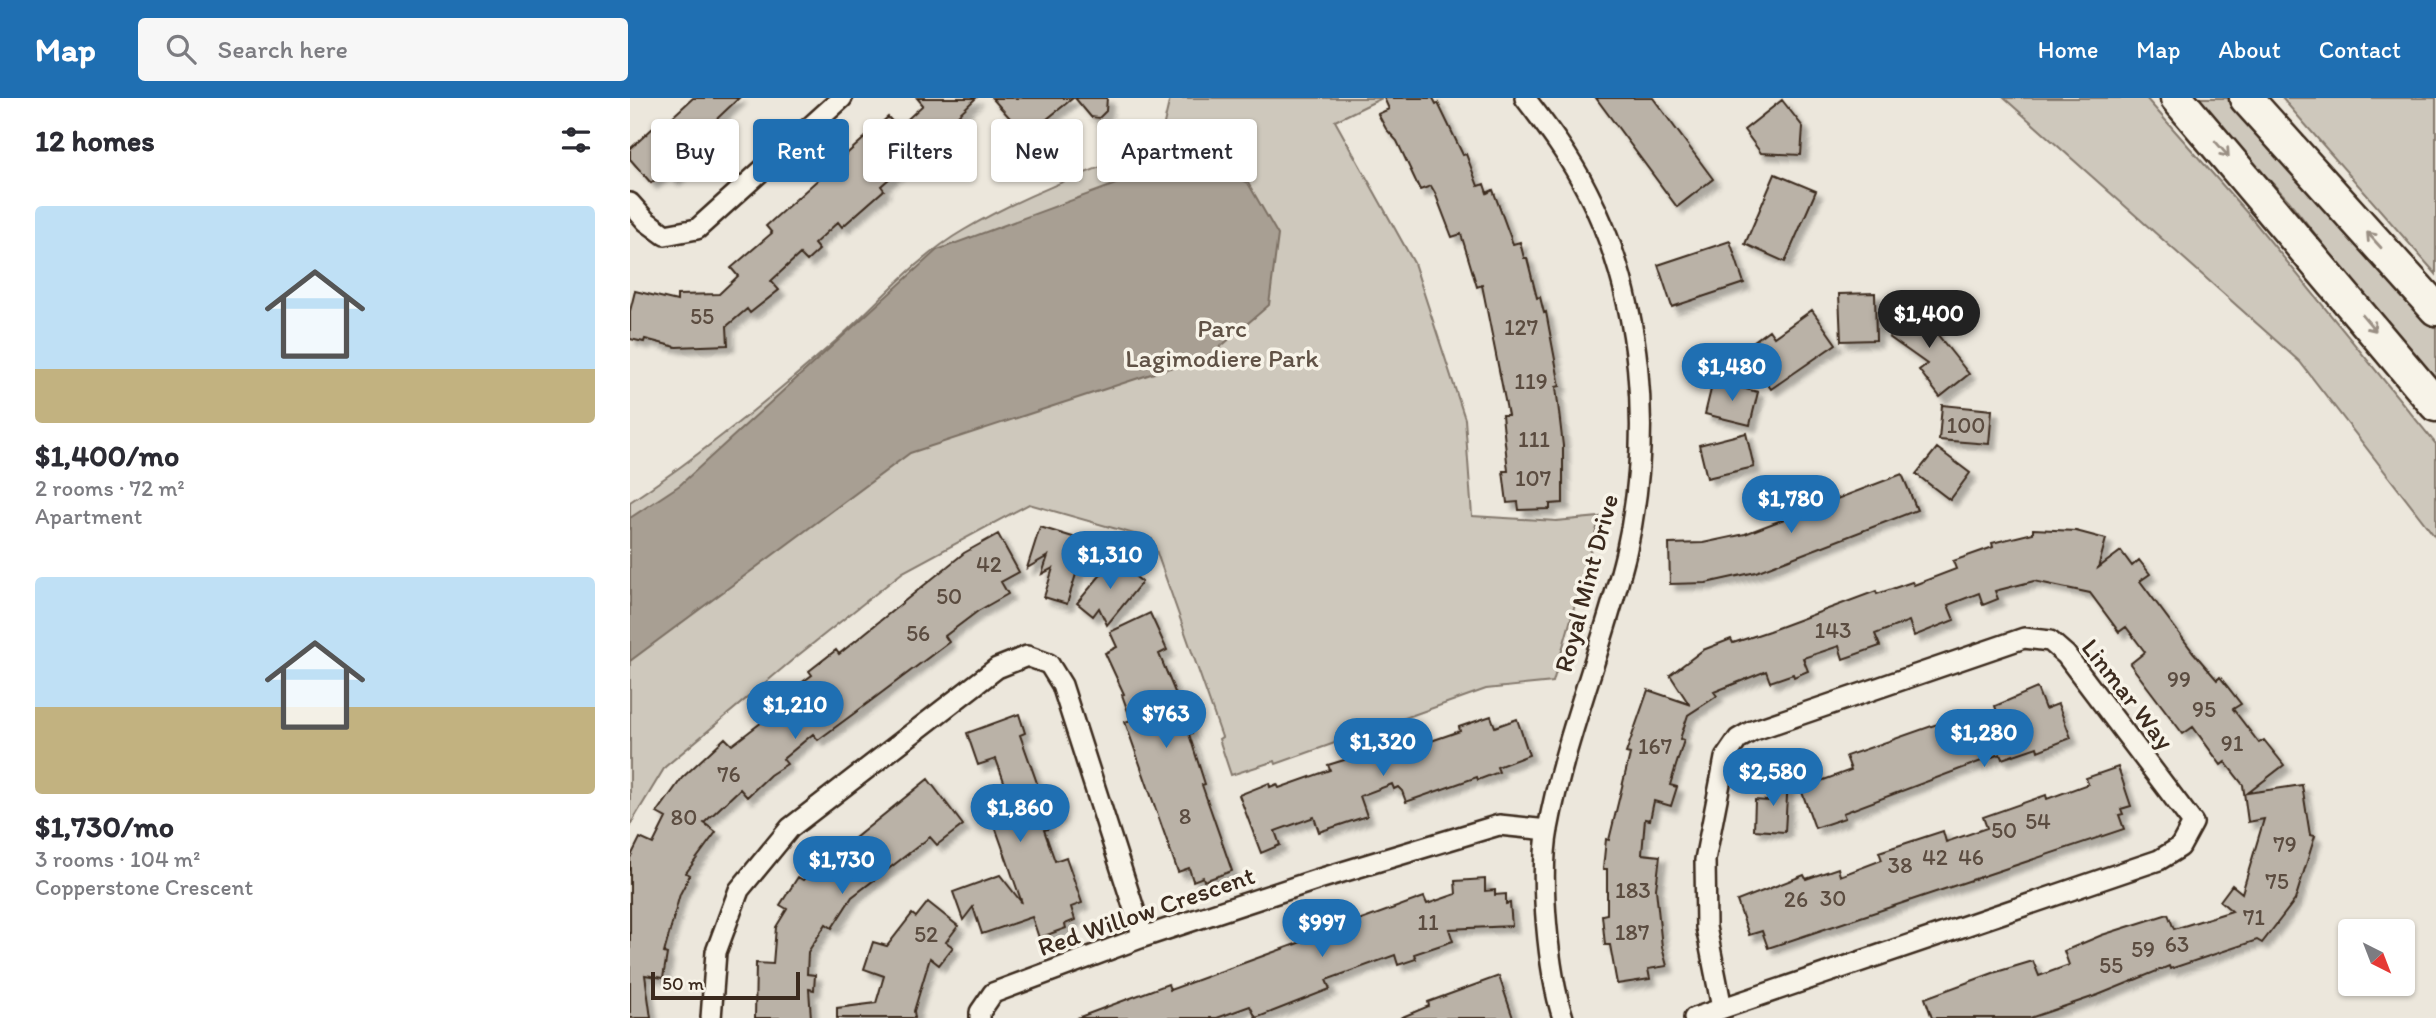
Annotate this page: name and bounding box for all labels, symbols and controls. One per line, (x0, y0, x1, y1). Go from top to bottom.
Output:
search box (138, 18, 628, 81)
text: Map (35, 30, 96, 69)
icon: search (162, 30, 200, 68)
text: Search here (218, 33, 348, 65)
text: Home (2038, 35, 2098, 64)
text: Map (2136, 35, 2180, 64)
text: About (2218, 35, 2281, 64)
text: Contact (2319, 35, 2401, 64)
chip: Buy (651, 119, 739, 182)
chip: Rent (753, 119, 849, 182)
chip: Filters (863, 119, 977, 182)
chip: New (991, 119, 1083, 182)
chip: Apartment (1097, 119, 1257, 182)
icon: filters (557, 121, 595, 159)
text: 12 homes (35, 122, 155, 159)
one-way arrow (2214, 140, 2230, 158)
one-way arrow (2366, 231, 2382, 249)
icon: home (252, 251, 378, 377)
pin: $1,400 (1872, 290, 1986, 350)
text: $1,400 (1894, 299, 1964, 327)
house number: 55 (690, 302, 714, 330)
park label: Parc Lagimodiere Park (1125, 312, 1319, 374)
house number: 127 (1504, 313, 1538, 341)
one-way arrow (2361, 314, 2376, 332)
pin: $1,480 (1675, 344, 1789, 403)
text: $1,480 (1698, 352, 1766, 380)
house number: 119 (1514, 367, 1548, 395)
house number: 100 (1946, 411, 1986, 439)
house number: 111 (1518, 425, 1550, 453)
text: $1,400/mo (35, 437, 179, 474)
house number: 107 (1515, 464, 1551, 492)
text: 2 rooms · 72 m² (35, 474, 185, 502)
pin: $1,780 (1734, 476, 1848, 535)
text: $1,780 (1758, 484, 1824, 512)
street label: Royal Mint Drive (1547, 490, 1625, 676)
text: Apartment (35, 502, 142, 530)
pin: $1,310 (1053, 532, 1167, 591)
text: $1,310 (1077, 540, 1143, 568)
house number: 42 (976, 550, 1002, 578)
house number: 50 (936, 582, 962, 610)
house number: 143 (1814, 616, 1852, 644)
house number: 56 (906, 619, 930, 647)
icon: home (252, 622, 378, 748)
street label: Linmar Way (2075, 632, 2181, 756)
house number: 99 (2167, 665, 2191, 693)
pin: $1,210 (738, 682, 852, 741)
text: $1,210 (763, 690, 827, 718)
pin: $763 (1125, 690, 1207, 750)
house number: 95 (2192, 695, 2216, 723)
text: $763 (1142, 699, 1190, 727)
pin: $1,280 (1927, 710, 2041, 769)
pin: $1,320 (1326, 718, 1440, 778)
text: $1,280 (1951, 718, 2017, 746)
text: $1,320 (1350, 727, 1416, 755)
house number: 91 (2221, 729, 2244, 757)
house number: 167 (1638, 732, 1672, 760)
pin: $2,580 (1716, 748, 1830, 808)
text: $2,580 (1739, 757, 1807, 785)
house number: 76 (717, 760, 741, 788)
pin: $1,860 (963, 784, 1077, 844)
text: $1,860 (987, 793, 1053, 821)
house number: 8 (1179, 802, 1191, 830)
house number: 80 (671, 803, 697, 831)
house number: 54 (2025, 807, 2051, 835)
text: $1,730/mo (35, 808, 174, 845)
house number: 50 (1991, 816, 2017, 844)
house number: 79 (2273, 830, 2297, 858)
pin: $1,730 (785, 836, 899, 896)
house number: 42 (1922, 843, 1948, 871)
house number: 46 (1958, 843, 1984, 871)
text: 3 rooms · 104 m² (35, 845, 200, 873)
text: $1,730 (809, 845, 875, 873)
house number: 38 (1887, 851, 1913, 879)
street label: Red Willow Crescent (1033, 859, 1259, 963)
house number: 75 (2265, 867, 2289, 895)
text: Copperstone Crescent (35, 873, 253, 901)
house number: 183 (1615, 876, 1651, 904)
house number: 30 (1820, 884, 1846, 912)
house number: 26 (1784, 885, 1808, 913)
pin: $997 (1281, 900, 1363, 959)
house number: 71 (2243, 903, 2265, 931)
text: $997 (1298, 908, 1346, 936)
house number: 11 (1417, 908, 1439, 936)
house number: 187 (1615, 918, 1649, 946)
north arrow (2338, 919, 2415, 996)
map controls (2338, 919, 2415, 996)
house number: 52 (914, 920, 938, 948)
house number: 63 (2165, 930, 2189, 958)
house number: 59 (2131, 935, 2155, 963)
house number: 55 (2099, 951, 2123, 979)
scale bar (651, 969, 800, 1001)
text: 50 m (662, 972, 704, 995)

